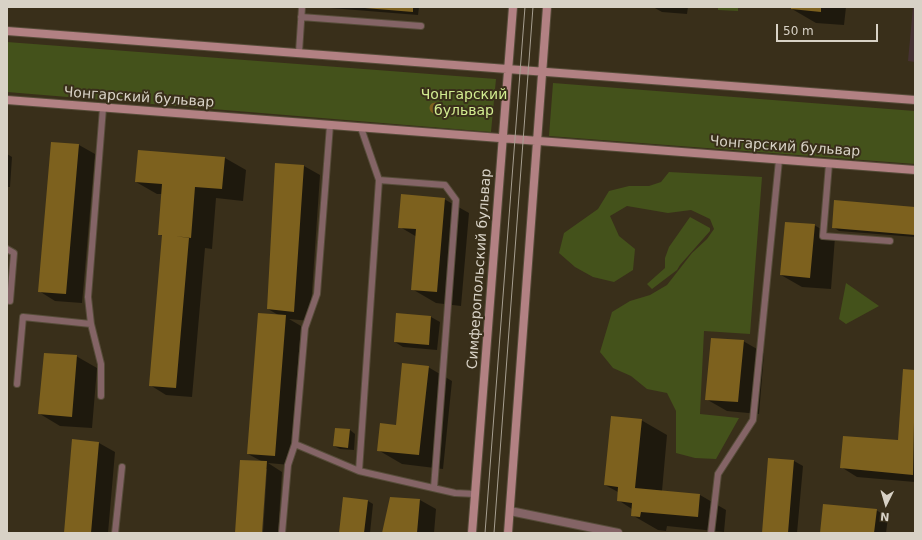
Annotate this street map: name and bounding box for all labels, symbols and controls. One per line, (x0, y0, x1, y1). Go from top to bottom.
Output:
scale bar (778, 16, 880, 42)
text: 50 m (783, 24, 814, 38)
street label: Чонгарский бульвар (63, 84, 215, 112)
park label: Чонгарский бульвар (421, 87, 507, 120)
street label: Чонгарский бульвар (709, 133, 861, 161)
street label: Симферопольский бульвар (465, 168, 495, 370)
north arrow (866, 484, 906, 524)
text: N (880, 510, 890, 523)

